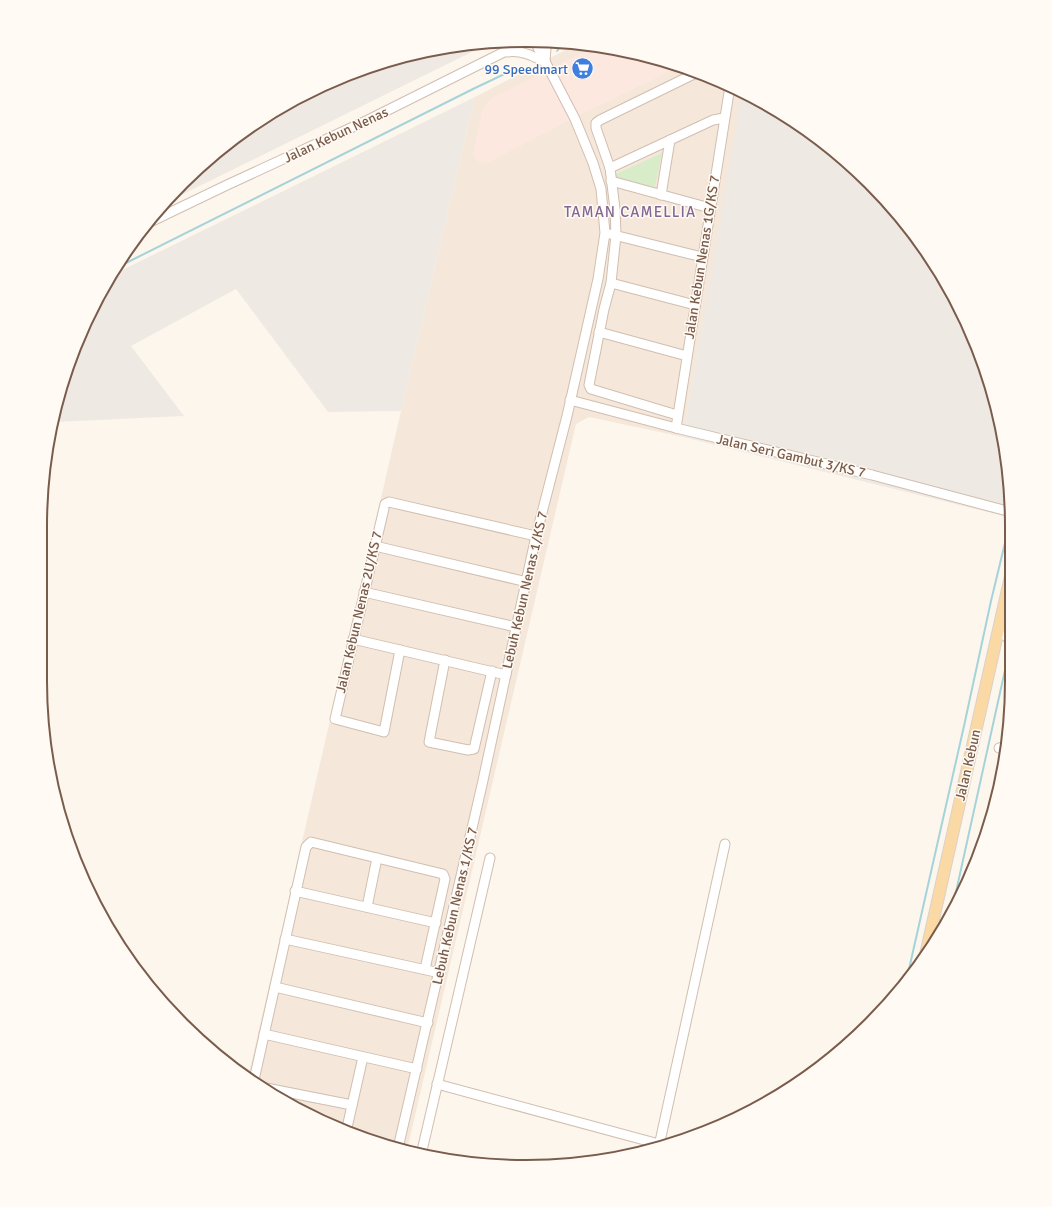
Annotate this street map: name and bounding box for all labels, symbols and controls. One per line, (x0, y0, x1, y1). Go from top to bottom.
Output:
supermarket icon: 99 Speedmart (570, 56, 596, 82)
place label: 99 Speedmart (485, 61, 568, 78)
street label: Jalan Kebun Nenas (281, 103, 391, 167)
street label: Jalan Kebun Nenas 1G/KS 7 (681, 174, 723, 340)
district label: TAMAN CAMELLIA (564, 203, 696, 221)
street label: Jalan Seri Gambut 3/KS 7 (715, 431, 867, 481)
street label: Lebuh Kebun Nenas 1/KS 7 (499, 510, 551, 670)
street label: Jalan Kebun Nenas 2U/KS 7 (332, 529, 386, 695)
street label: Jalan Kebun (952, 728, 984, 802)
street label: Lebuh Kebun Nenas 1/KS 7 (429, 826, 481, 986)

